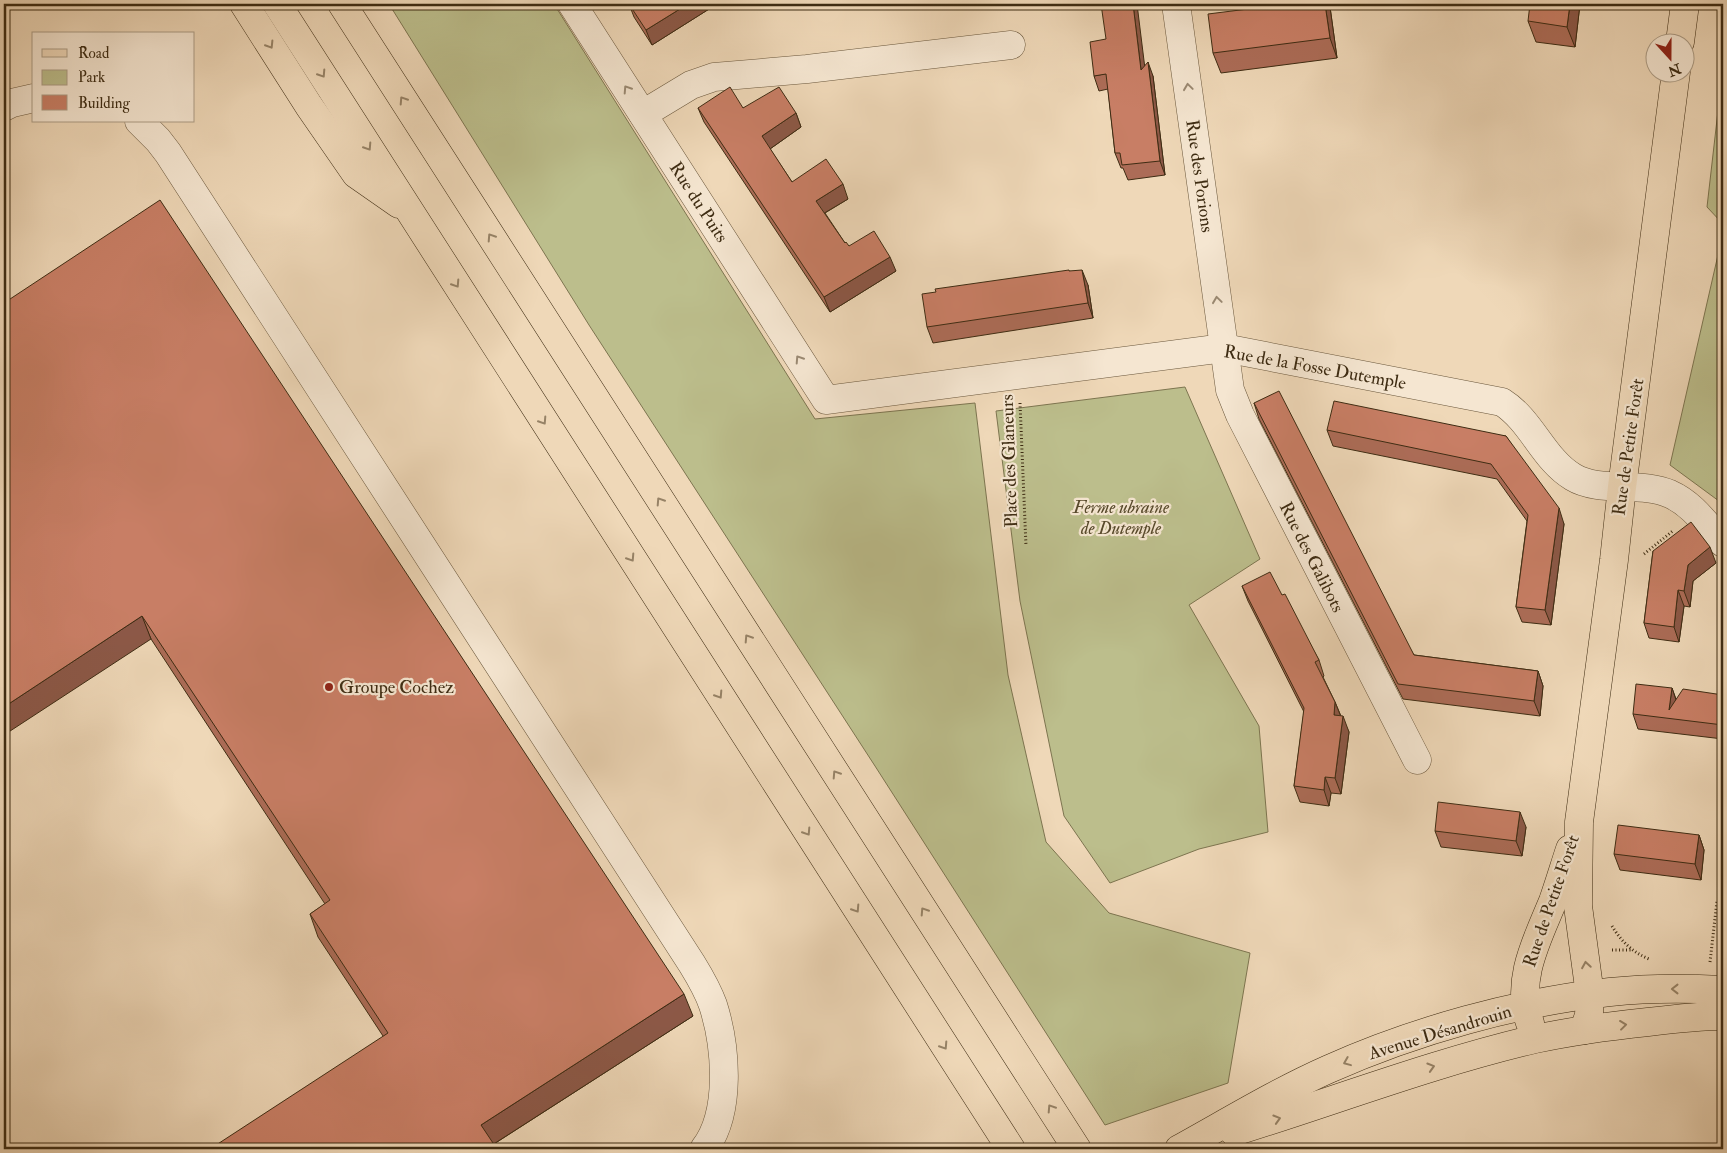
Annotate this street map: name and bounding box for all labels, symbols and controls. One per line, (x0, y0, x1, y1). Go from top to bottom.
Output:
legend (32, 32, 195, 122)
north arrow (1644, 32, 1694, 82)
one-way arrow (264, 40, 274, 49)
text: Road (78, 44, 110, 63)
text: N (1665, 59, 1684, 80)
text: Park (78, 68, 105, 87)
one-way arrow (316, 69, 325, 78)
one-way arrow (1183, 83, 1194, 91)
one-way arrow (624, 85, 633, 95)
text: Building (78, 94, 130, 113)
one-way arrow (400, 96, 409, 105)
street label: Rue des Porions (1180, 118, 1219, 234)
one-way arrow (362, 142, 372, 151)
street label: Rue du Puits (664, 158, 733, 247)
one-way arrow (487, 233, 497, 242)
one-way arrow (450, 278, 459, 288)
one-way arrow (1212, 296, 1223, 304)
street label: Rue de la Fosse Dutemple (1222, 340, 1408, 395)
one-way arrow (796, 355, 806, 364)
street label: Rue de Petite Forêt (1607, 377, 1650, 517)
street label: Place des Glaneurs (996, 394, 1023, 528)
one-way arrow (537, 416, 547, 425)
park label: Ferme ubraine de Dutemple (1072, 496, 1170, 540)
one-way arrow (657, 497, 666, 506)
street label: Rue des Galibots (1274, 498, 1349, 616)
one-way arrow (625, 552, 634, 561)
one-way arrow (745, 634, 754, 643)
place label: Groupe Cochez (339, 676, 454, 699)
marker: Groupe Cochez (323, 681, 335, 693)
one-way arrow (712, 690, 722, 699)
one-way arrow (833, 771, 842, 780)
one-way arrow (800, 827, 810, 836)
street label: Rue de Petite Forêt (1518, 832, 1585, 970)
one-way arrow (850, 903, 859, 912)
one-way arrow (921, 907, 930, 916)
one-way arrow (1581, 960, 1591, 969)
one-way arrow (1670, 984, 1678, 994)
street label: Avenue Désandrouin (1365, 1000, 1514, 1065)
one-way arrow (1620, 1020, 1628, 1031)
one-way arrow (938, 1040, 947, 1049)
one-way arrow (1343, 1056, 1352, 1066)
one-way arrow (1426, 1063, 1435, 1073)
one-way arrow (1048, 1105, 1057, 1114)
one-way arrow (1272, 1115, 1281, 1125)

